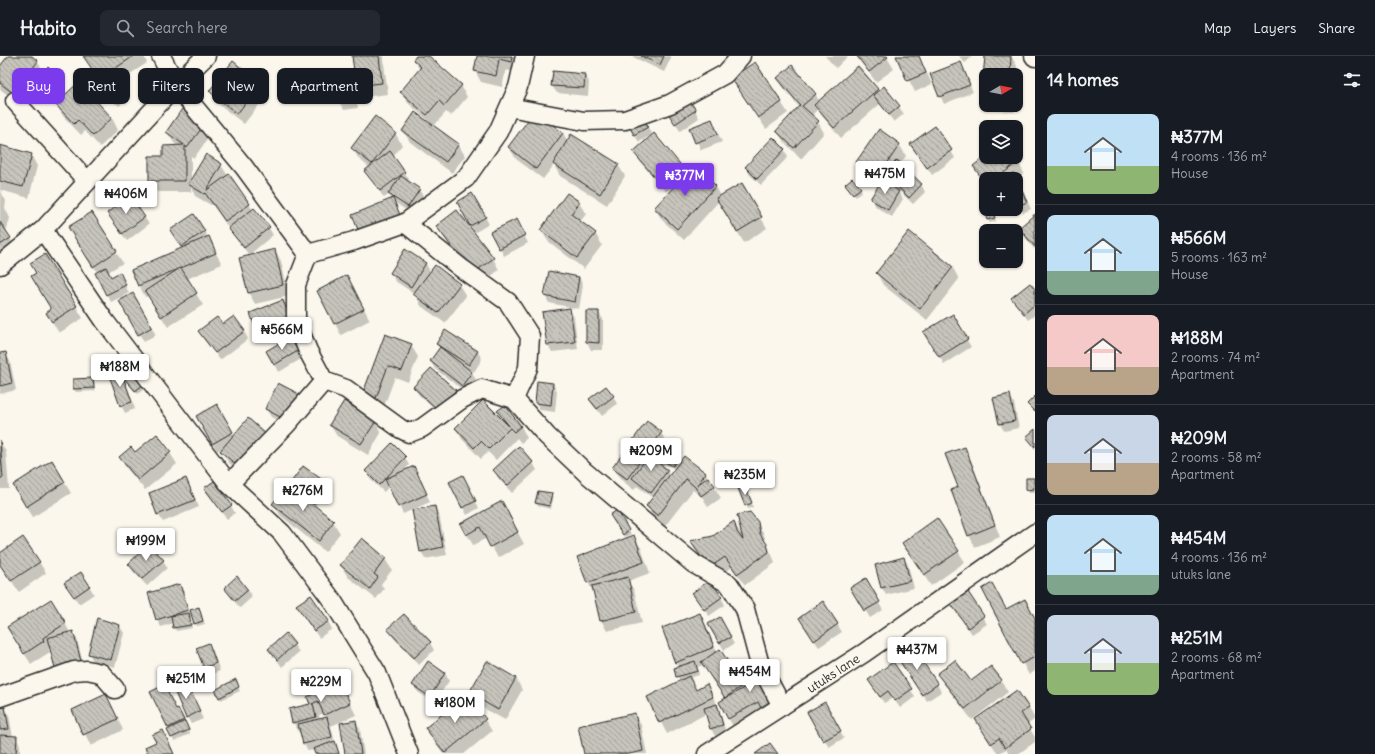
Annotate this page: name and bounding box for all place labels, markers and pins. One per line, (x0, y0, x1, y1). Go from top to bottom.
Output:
pin: ₦475M (857, 161, 913, 195)
pin: ₦377M (657, 163, 713, 197)
pin: ₦406M (98, 181, 154, 215)
pin: ₦566M (254, 317, 310, 351)
pin: ₦188M (92, 354, 148, 388)
pin: ₦209M (623, 438, 679, 472)
pin: ₦235M (717, 462, 773, 496)
pin: ₦276M (275, 478, 331, 512)
pin: ₦199M (118, 528, 174, 562)
pin: ₦437M (889, 637, 945, 671)
pin: ₦454M (722, 659, 778, 693)
pin: ₦251M (158, 666, 214, 700)
pin: ₦229M (293, 669, 349, 703)
pin: ₦180M (427, 690, 483, 724)

